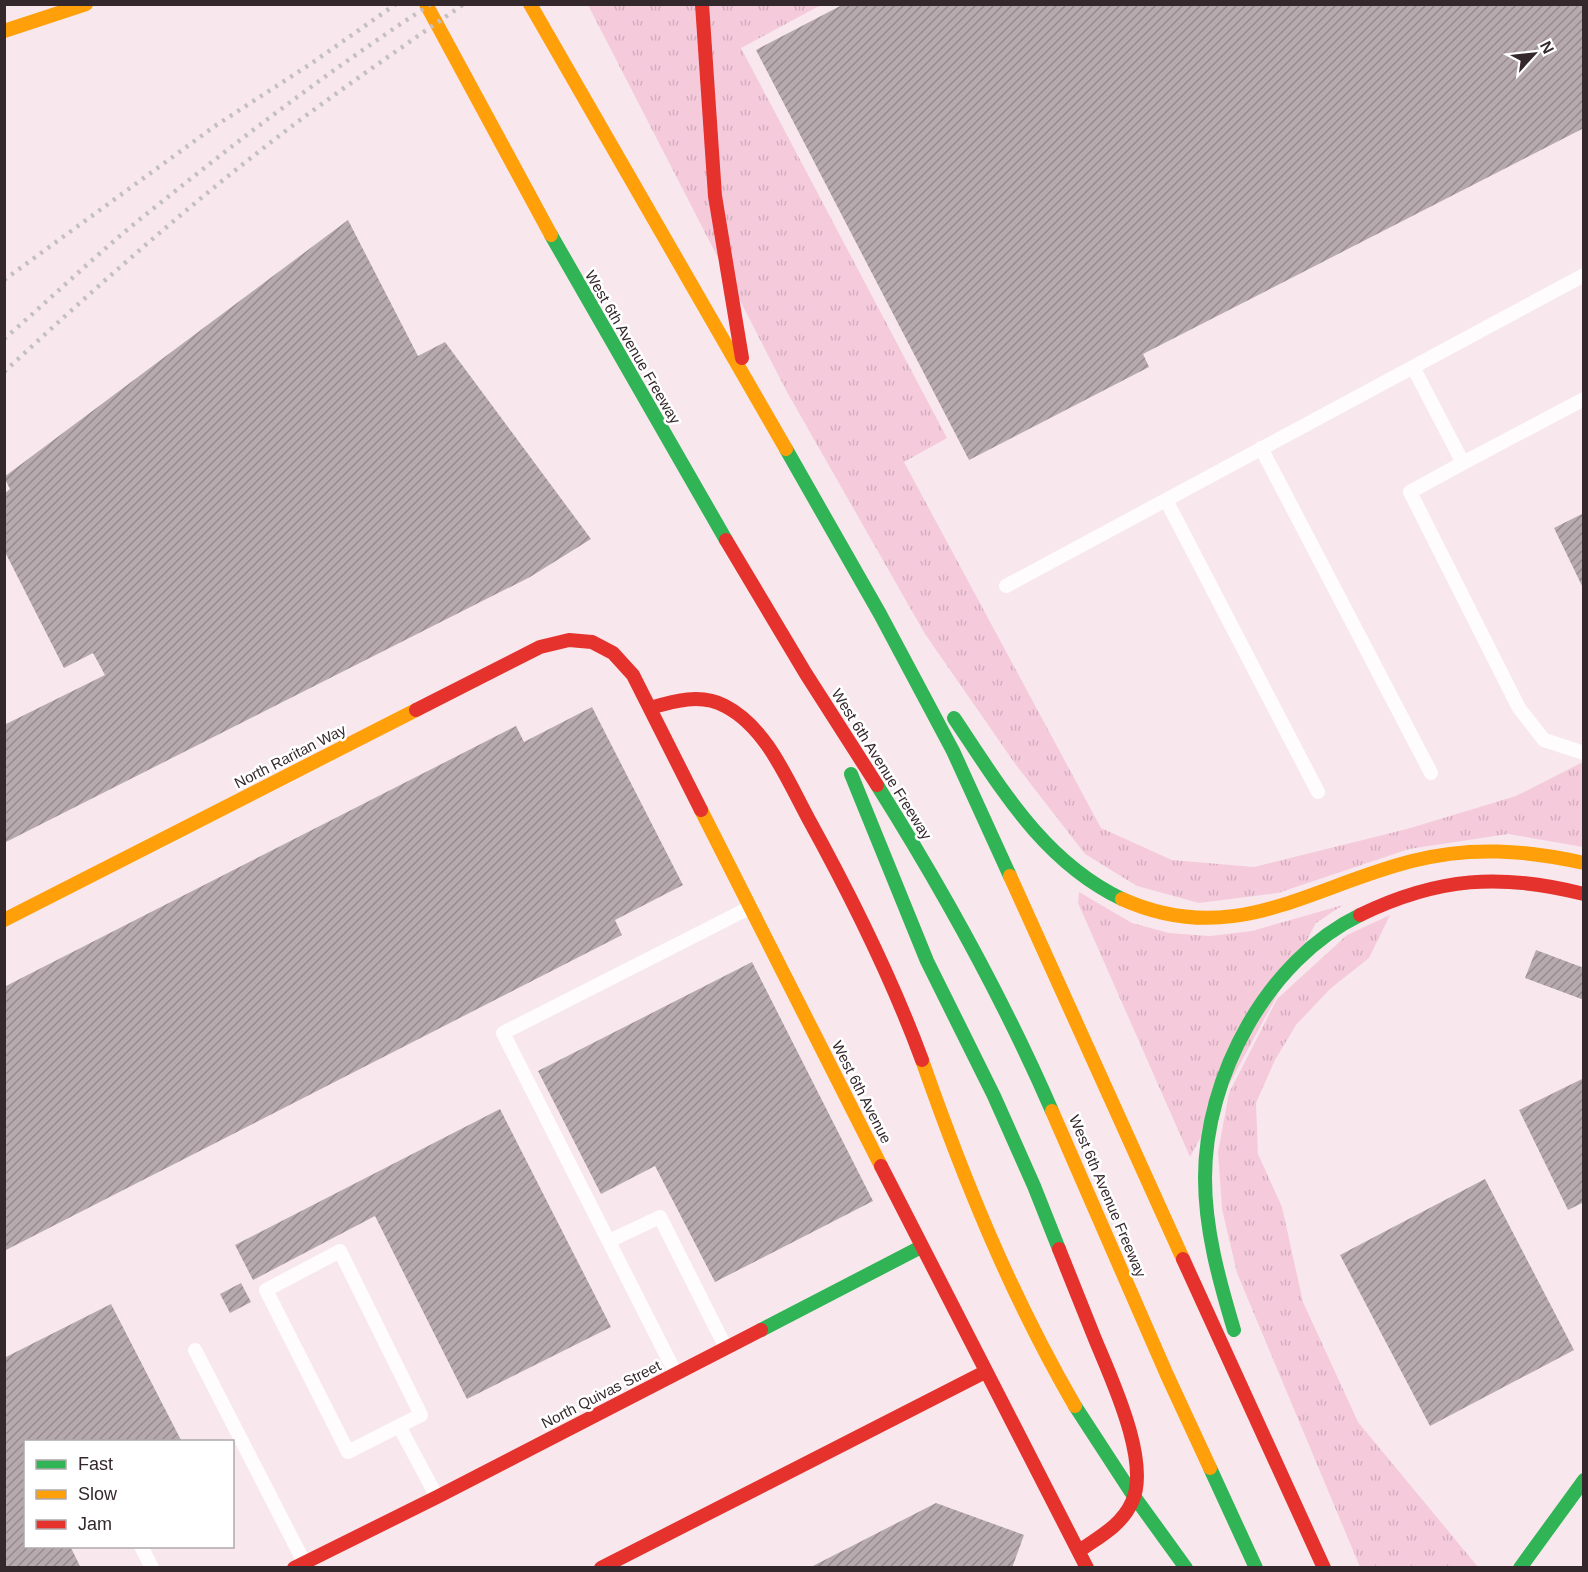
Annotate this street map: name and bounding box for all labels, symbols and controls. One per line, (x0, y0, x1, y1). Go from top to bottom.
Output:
north arrow (1504, 24, 1564, 84)
text: N (1537, 38, 1557, 56)
street label: West 6th Avenue Freeway (582, 267, 684, 427)
street label: West 6th Avenue Freeway (829, 685, 936, 843)
street label: North Raritan Way (231, 720, 349, 791)
street label: West 6th Avenue (829, 1038, 895, 1146)
street label: West 6th Avenue Freeway (1066, 1112, 1150, 1280)
street label: North Quivas Street (538, 1356, 664, 1431)
legend (24, 1440, 234, 1548)
text: Fast (78, 1454, 113, 1474)
text: Slow (78, 1484, 118, 1504)
text: Jam (78, 1514, 112, 1534)

